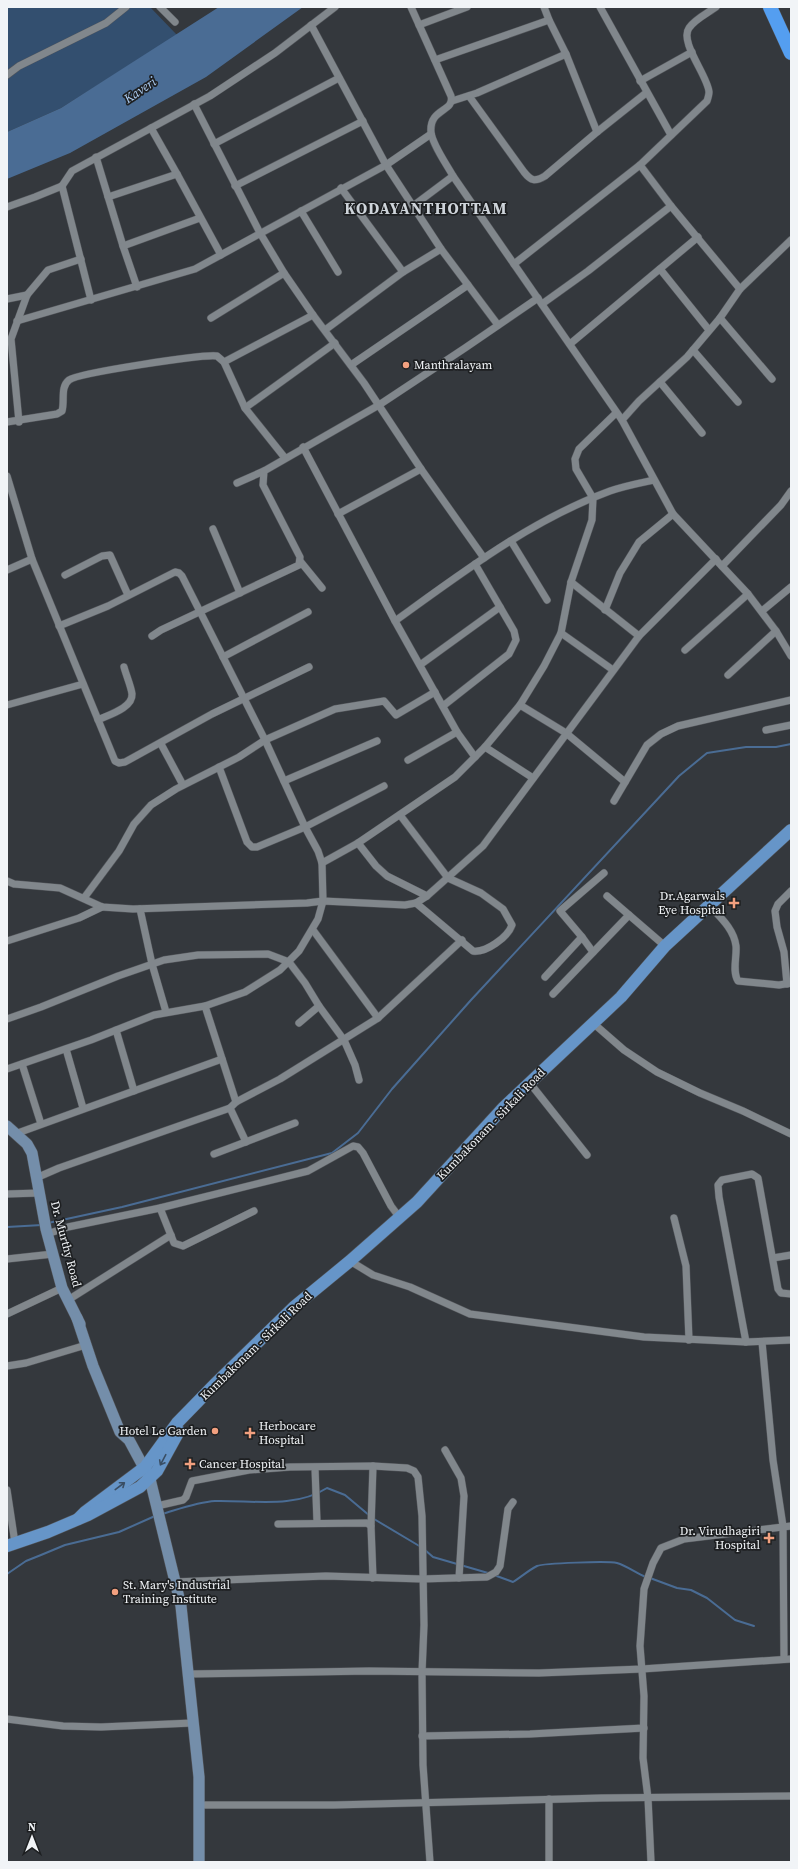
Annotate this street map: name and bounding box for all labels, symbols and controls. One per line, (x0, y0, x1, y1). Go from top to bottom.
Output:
water label: Kaveri (120, 73, 160, 108)
district label: KODAYANTHOTTAM (344, 197, 508, 219)
place label: Manthralayam (414, 357, 492, 373)
marker: Manthralayam (401, 360, 411, 370)
place label: Dr.Agarwals Eye Hospital (658, 888, 725, 918)
marker: Dr.Agarwals Eye Hospital (728, 897, 740, 909)
street label: Kumbakonam - Sirkali Road (433, 1065, 549, 1183)
street label: Dr. Murthy Road (47, 1199, 85, 1289)
street label: Kumbakonam - Sirkali Road (197, 1288, 315, 1404)
place label: Herbocare Hospital (259, 1418, 316, 1448)
place label: Hotel Le Garden (120, 1423, 207, 1439)
marker: Hotel Le Garden (210, 1426, 220, 1436)
marker: Herbocare Hospital (244, 1427, 256, 1439)
one-way arrow (159, 1454, 166, 1466)
place label: Cancer Hospital (199, 1456, 285, 1472)
marker: Cancer Hospital (184, 1458, 196, 1470)
one-way arrow (114, 1481, 125, 1490)
place label: Dr. Virudhagiri Hospital (680, 1523, 760, 1553)
marker: Dr. Virudhagiri Hospital (763, 1532, 775, 1544)
place label: St. Mary's Industrial Training Institute (123, 1577, 230, 1607)
marker: St. Mary's Industrial Training Institute (110, 1587, 120, 1597)
north arrow (12, 1817, 52, 1857)
text: N (28, 1820, 36, 1835)

